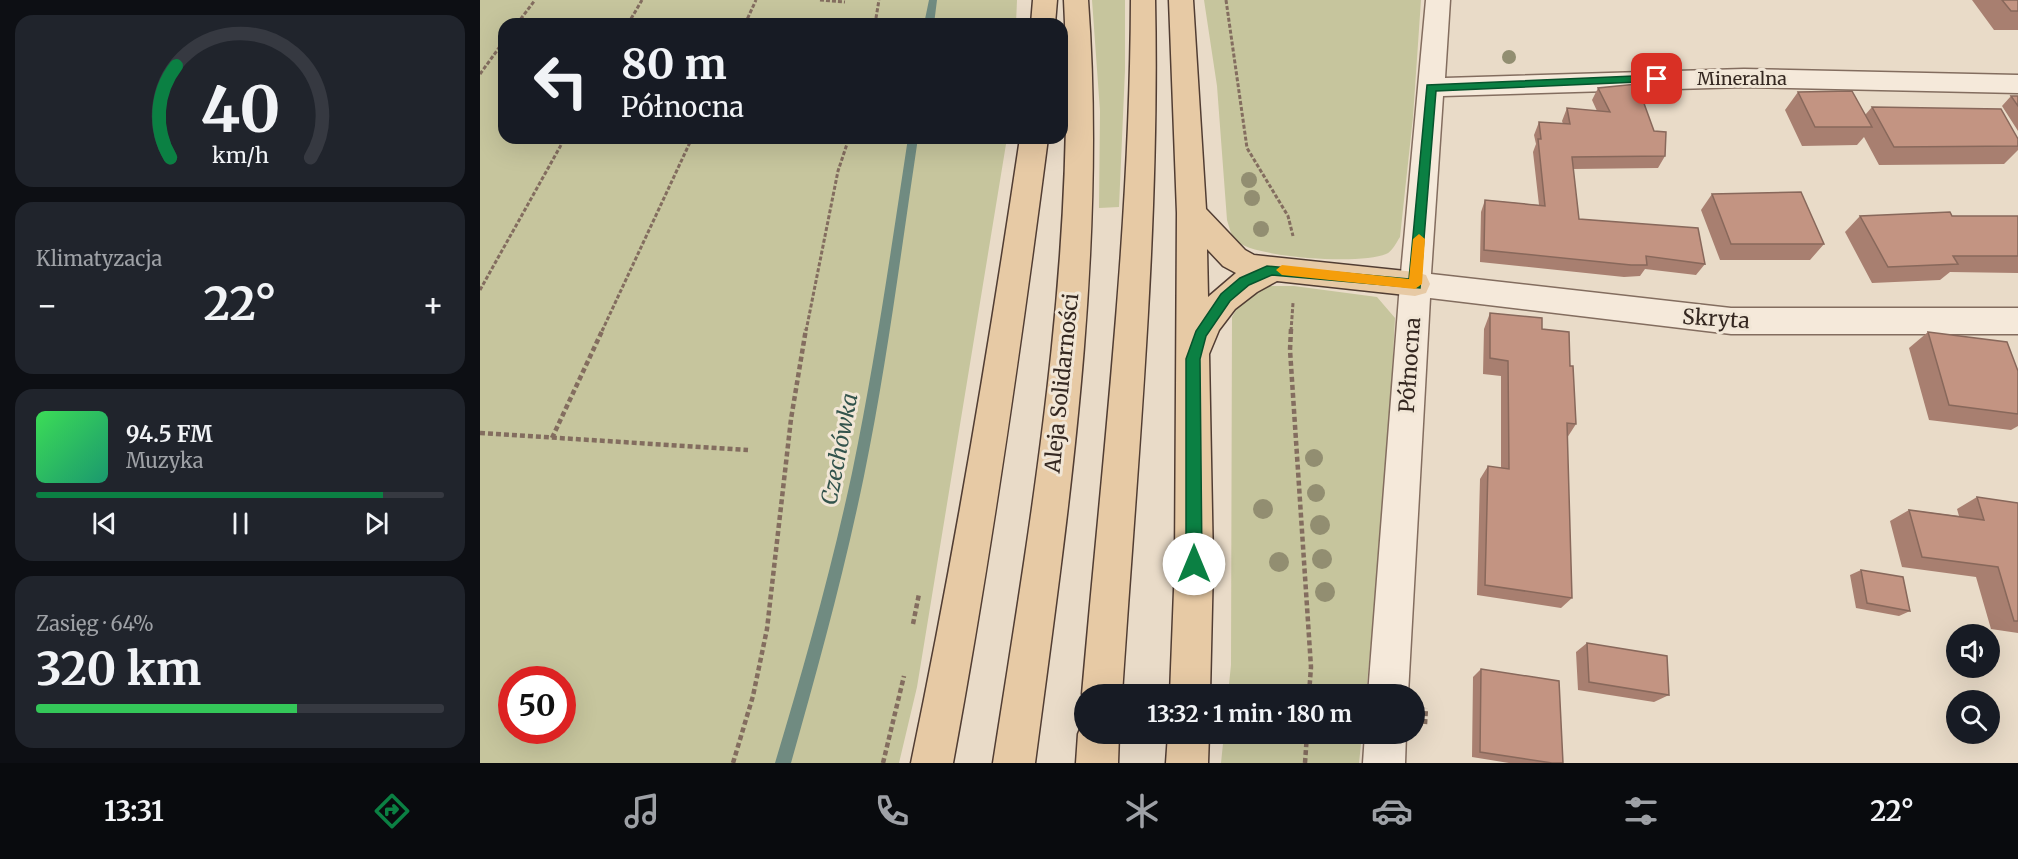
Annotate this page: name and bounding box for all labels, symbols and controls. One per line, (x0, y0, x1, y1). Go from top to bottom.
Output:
text: 80 m (621, 38, 727, 90)
icon: left (522, 42, 600, 120)
pin (1631, 53, 1682, 104)
icon: arrive (1640, 62, 1673, 95)
street label: Mineralna (1697, 67, 1787, 90)
text: 40 (200, 71, 280, 149)
text: Północna (621, 90, 744, 124)
text: km/h (212, 142, 268, 169)
text: Klimatyzacja (36, 246, 162, 271)
text: 22° (204, 276, 276, 332)
text: − (36, 285, 58, 326)
text: + (422, 285, 444, 326)
street label: Aleja Solidarności (1039, 292, 1084, 475)
street label: Skryta (1681, 303, 1751, 334)
street label: Północna (1393, 316, 1426, 414)
water label: Czechówka (814, 391, 864, 507)
text: 94.5 FM (126, 420, 213, 448)
text: Muzyka (126, 448, 203, 473)
icon: previous (88, 507, 121, 540)
icon: pause (224, 507, 257, 540)
icon: next (360, 507, 393, 540)
position arrow (1162, 532, 1226, 596)
text: Zasięg · 64% (36, 611, 154, 636)
map controls (1946, 624, 2000, 744)
button: sound (1946, 624, 2000, 678)
text: 320 km (36, 641, 201, 697)
speed limit sign: 50 (498, 666, 576, 744)
button: search (1946, 690, 2000, 744)
text: 13:32 · 1 min · 180 m (1147, 700, 1352, 728)
icon: directions (371, 790, 413, 832)
icon: music (621, 790, 663, 832)
icon: phone (871, 790, 913, 832)
icon: climate (1121, 790, 1163, 832)
icon: car (1371, 790, 1413, 832)
icon: filters (1620, 790, 1662, 832)
text: 13:31 (104, 794, 164, 828)
text: 22° (1870, 794, 1914, 828)

